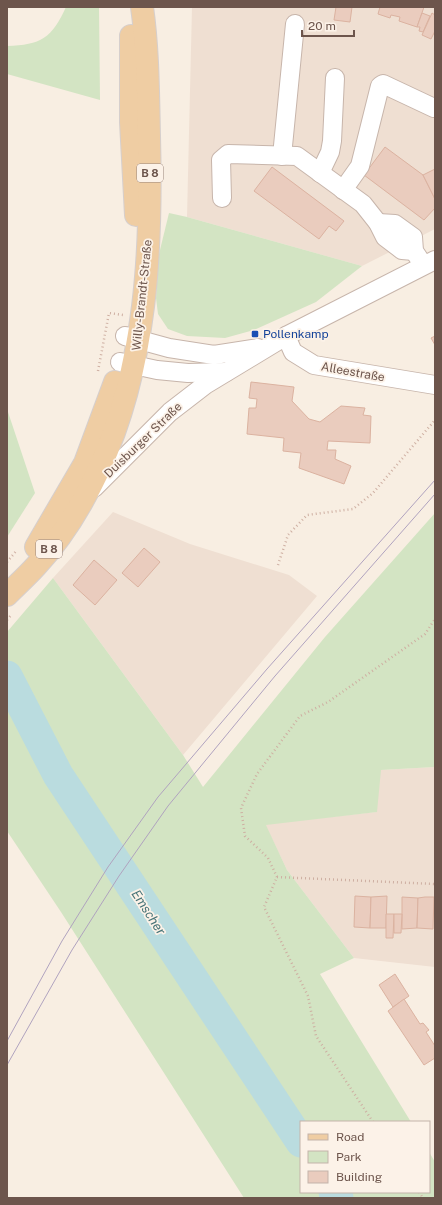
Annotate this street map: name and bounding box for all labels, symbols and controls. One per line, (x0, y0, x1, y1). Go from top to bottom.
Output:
scale bar (302, 12, 354, 38)
text: 20 m (308, 19, 336, 33)
road number: B 8 (137, 164, 163, 182)
street label: Willy-Brandt-Straße (129, 239, 155, 351)
place label: Pollenkamp (263, 327, 329, 341)
marker: Pollenkamp (250, 329, 260, 339)
street label: Alleestraße (320, 360, 386, 385)
street label: Duisburger Straße (101, 399, 185, 481)
road number: B 8 (36, 540, 62, 558)
water label: Emscher (128, 887, 169, 938)
legend (300, 1121, 430, 1193)
text: Road (336, 1130, 364, 1144)
text: Park (336, 1150, 362, 1164)
text: Building (336, 1170, 382, 1184)

